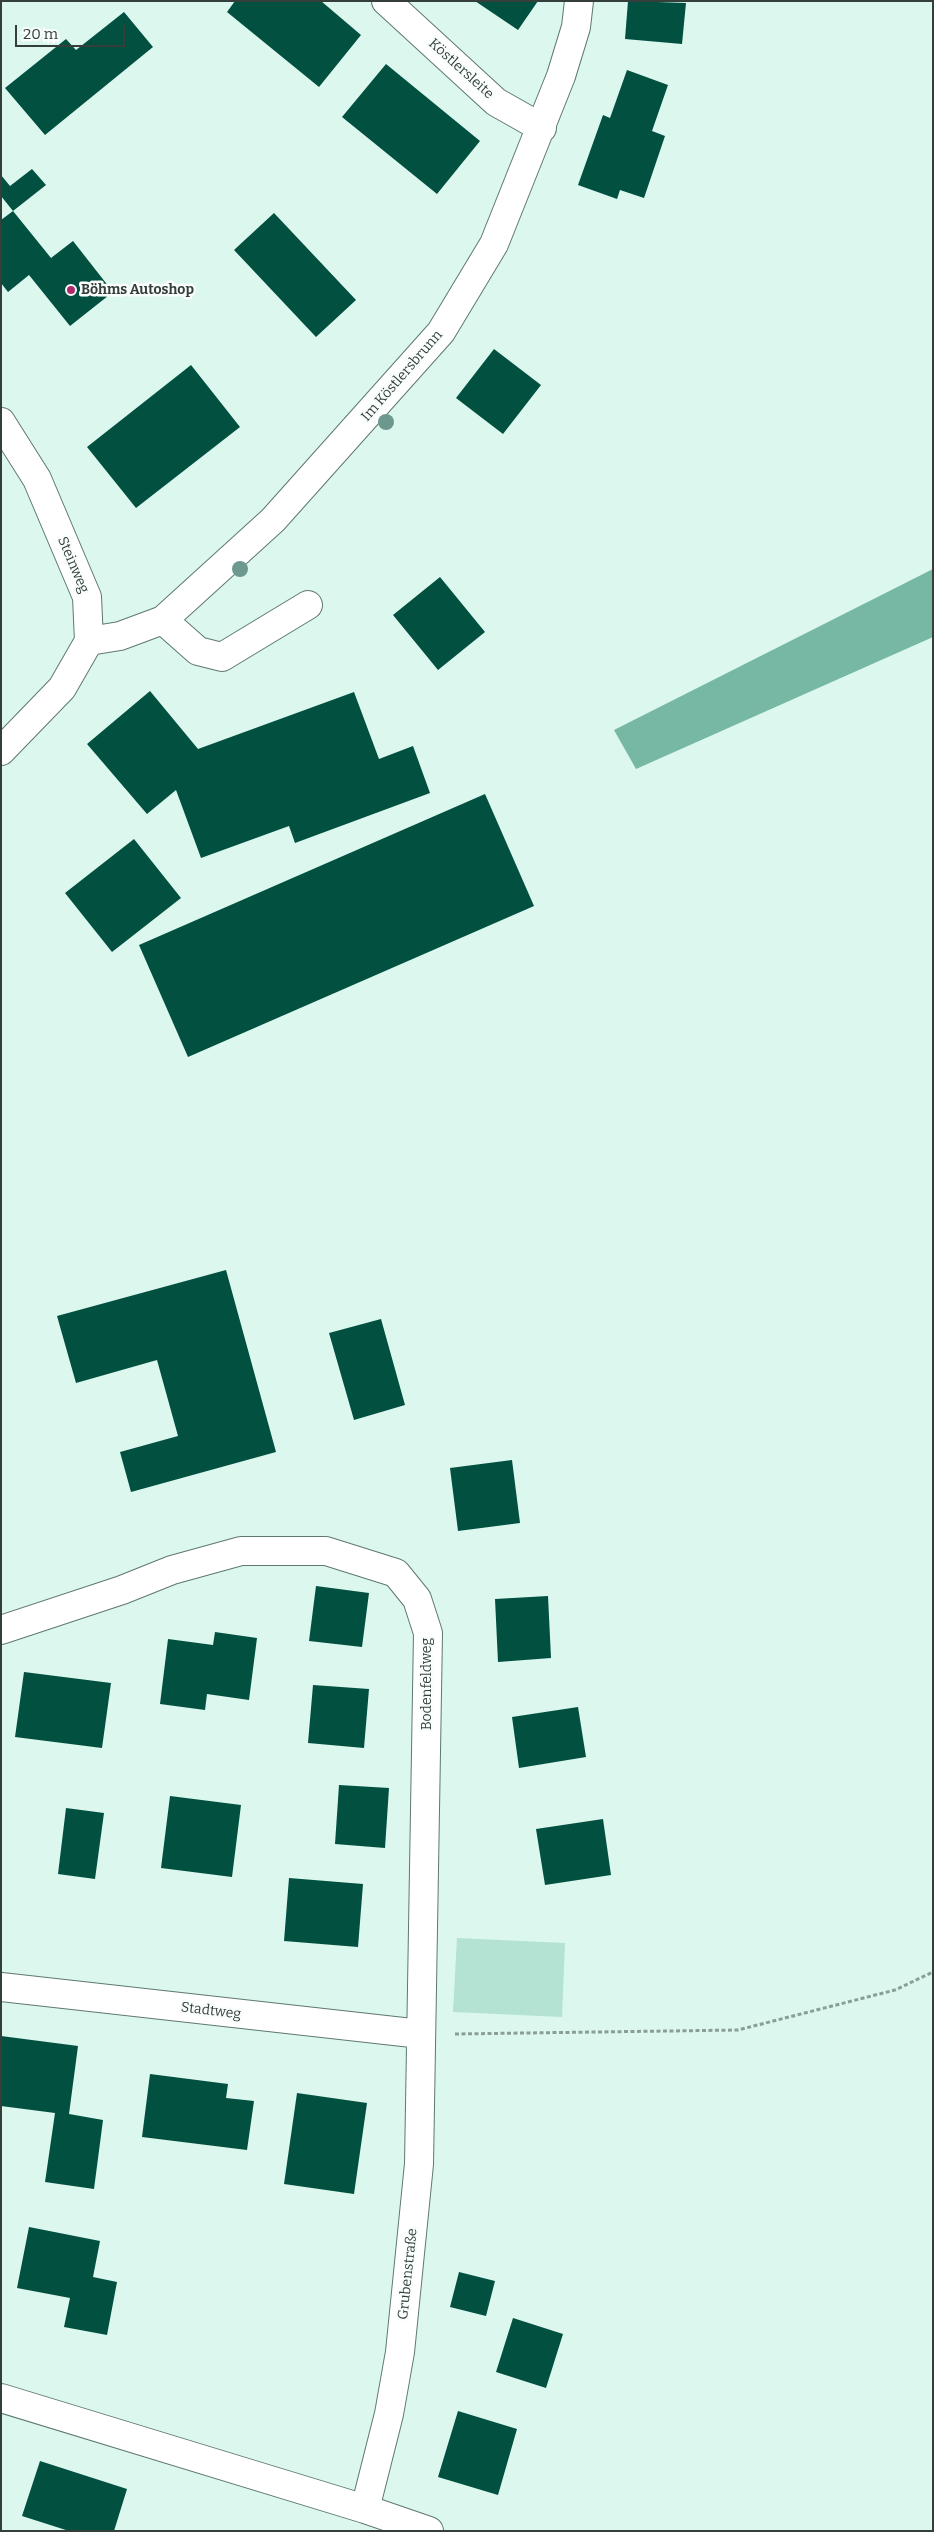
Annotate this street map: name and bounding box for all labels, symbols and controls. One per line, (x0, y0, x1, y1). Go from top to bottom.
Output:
scale bar (18, 15, 128, 47)
text: 20 m (23, 25, 58, 43)
street label: Köstlersleite (425, 35, 497, 103)
place label: Böhms Autoshop (81, 282, 194, 298)
marker: Böhms Autoshop (65, 284, 77, 296)
street label: Im Köstlersbrunn (358, 327, 446, 425)
street label: Steinweg (54, 534, 92, 596)
street label: Bodenfeldweg (419, 1638, 435, 1730)
street label: Stadtweg (180, 1999, 242, 2023)
street label: Grubenstraße (395, 2228, 421, 2320)

